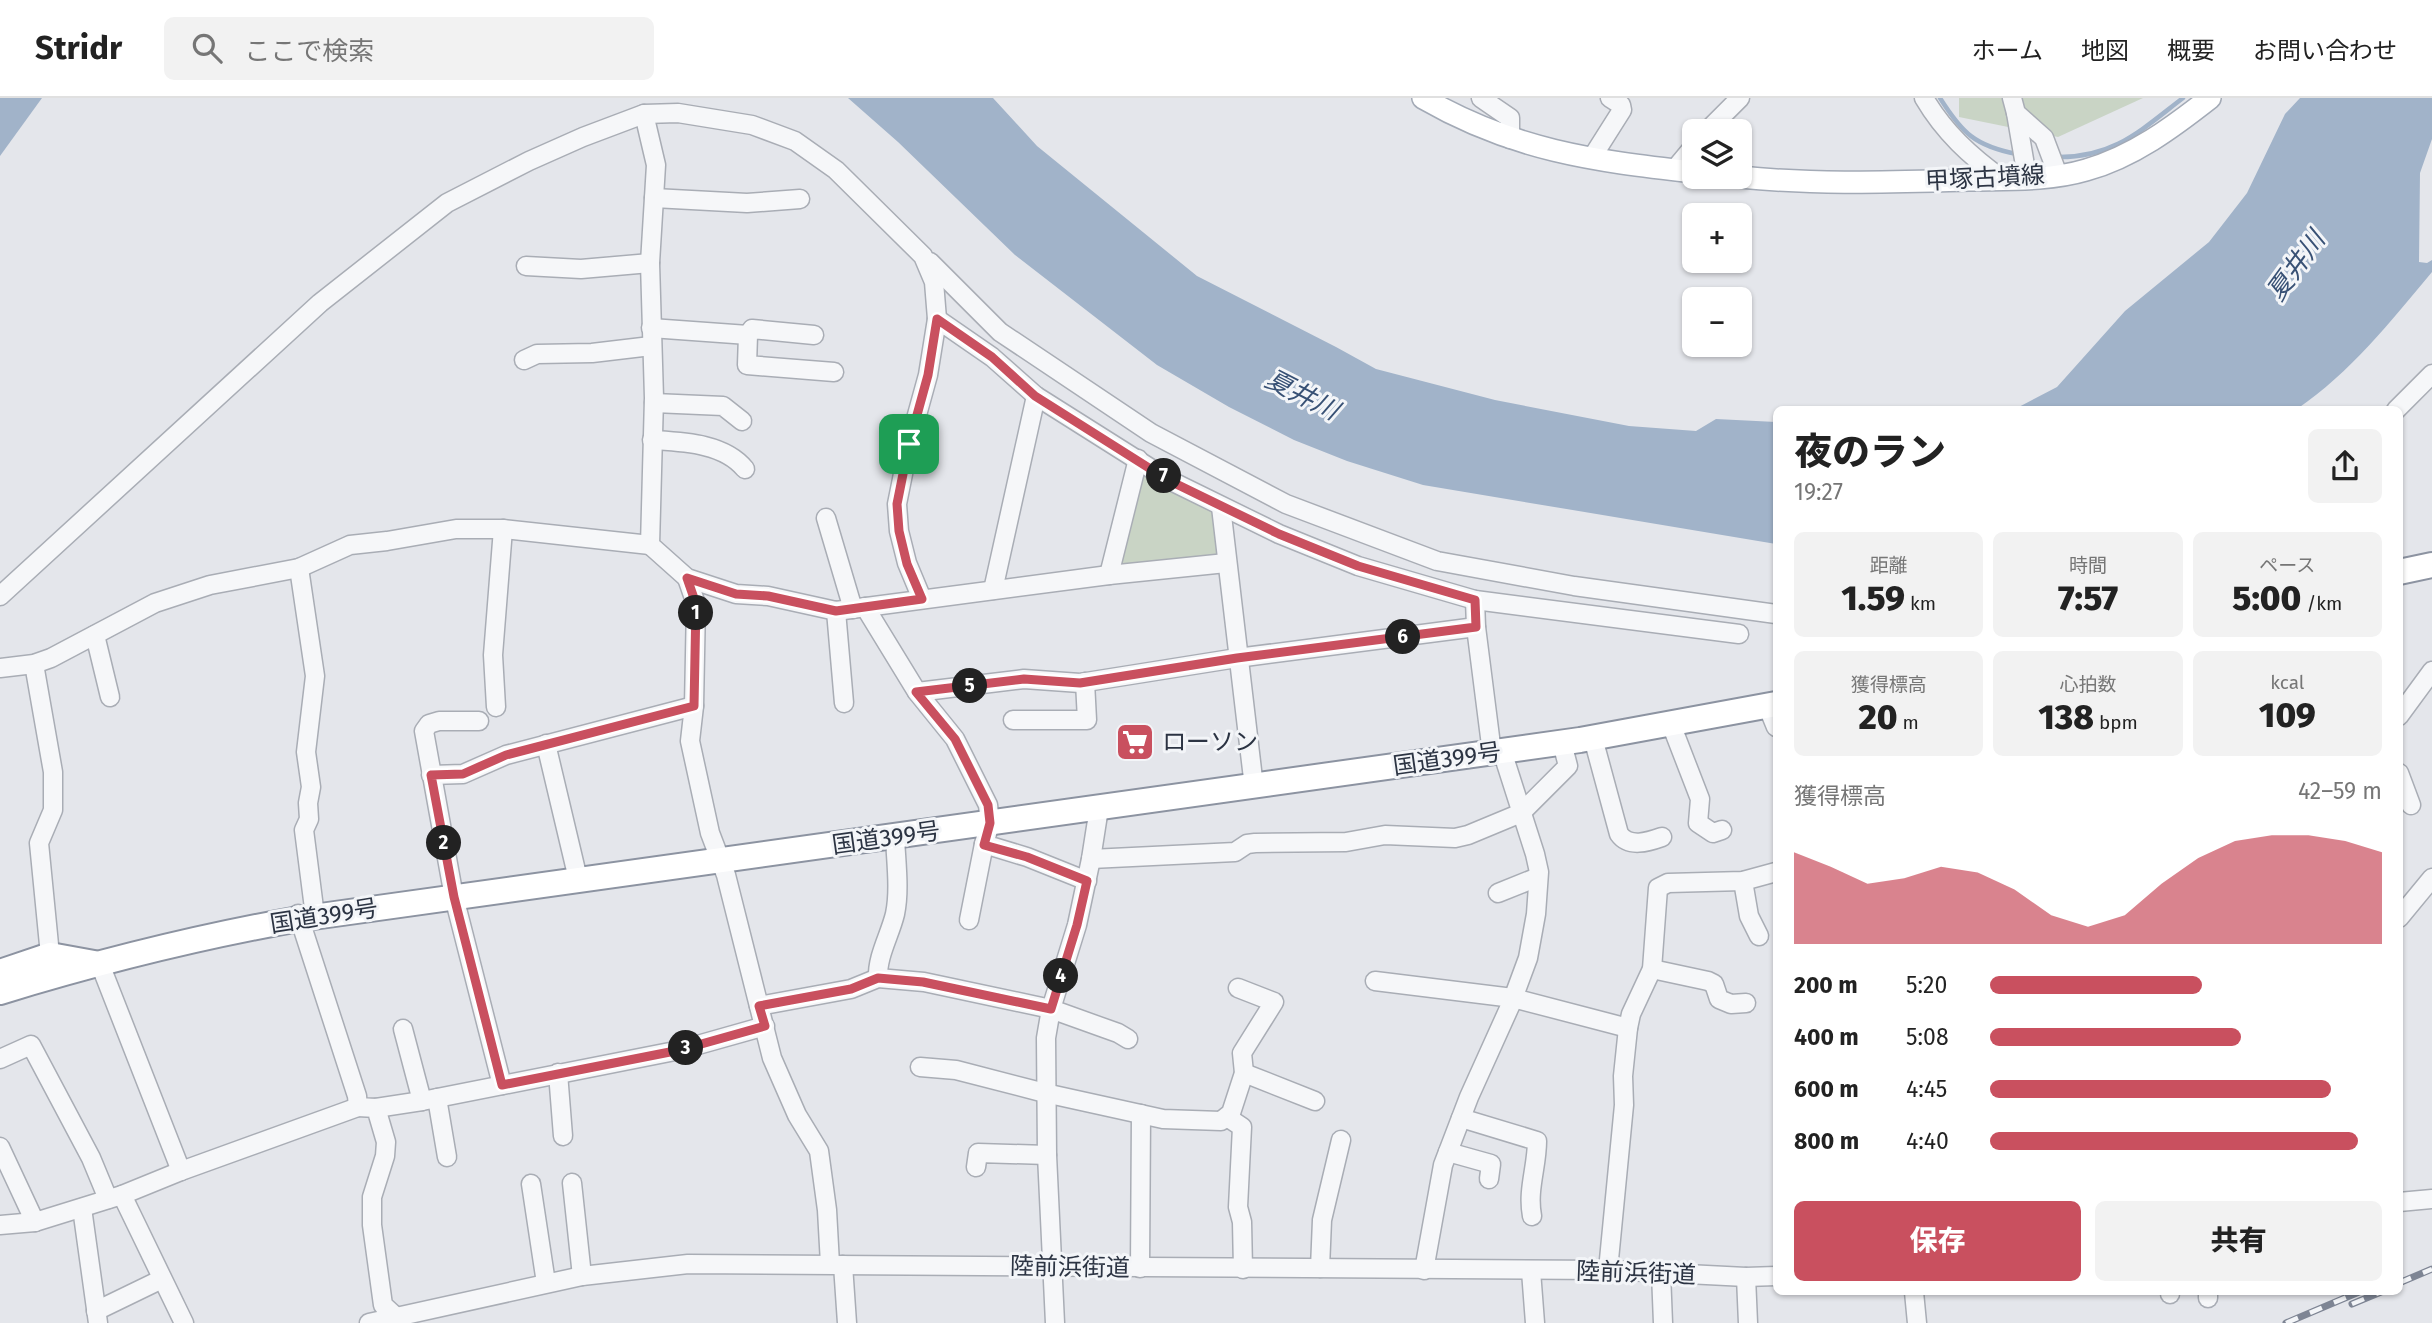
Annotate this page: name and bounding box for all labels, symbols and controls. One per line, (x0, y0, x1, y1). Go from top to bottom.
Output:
search box (164, 17, 654, 80)
text: Stridr (35, 28, 122, 68)
icon: search (188, 29, 226, 67)
text: ここで検索 (244, 36, 374, 67)
text: ホーム (1972, 37, 2043, 65)
text: 地図 (2081, 37, 2129, 65)
text: 概要 (2167, 37, 2215, 65)
text: お問い合わせ (2253, 37, 2397, 65)
map controls (1682, 119, 1752, 357)
button: layers (1682, 119, 1752, 189)
street label: 甲塚古墳線 (1924, 161, 2046, 195)
button: + (1682, 203, 1752, 273)
water label: 夏井川 (2261, 223, 2333, 307)
button: − (1682, 287, 1752, 357)
water label: 夏井川 (1260, 363, 1346, 428)
pin (879, 414, 939, 474)
icon: arrive (890, 425, 928, 463)
text: 夜のラン (1794, 429, 1946, 475)
button: share (2308, 429, 2382, 503)
pin: 7 (1146, 458, 1182, 494)
text: 7 (1159, 464, 1168, 487)
text: 19:27 (1794, 478, 1843, 506)
text: 距離 (1870, 554, 1908, 577)
text: 時間 (2069, 554, 2107, 577)
text: ペース (2259, 554, 2315, 577)
text: 1.59 (1841, 577, 1905, 619)
text: 7:57 (2058, 577, 2118, 619)
text: 5:00 (2232, 577, 2301, 619)
text: km (1905, 592, 1936, 615)
text: /km (2301, 592, 2342, 615)
pin: 1 (678, 596, 714, 630)
text: 1 (691, 601, 700, 624)
pin: 6 (1386, 620, 1420, 654)
text: 6 (1397, 625, 1408, 648)
pin: 5 (953, 668, 988, 704)
text: kcal (2270, 671, 2304, 694)
text: 獲得標高 (1851, 673, 1927, 696)
text: 心拍数 (2059, 673, 2117, 696)
text: 5 (964, 674, 975, 697)
text: 109 (2259, 694, 2316, 736)
text: 20 (1858, 696, 1898, 738)
text: 138 (2038, 696, 2094, 738)
text: m (1898, 711, 1919, 734)
text: bpm (2094, 711, 2138, 734)
supermarket icon: ローソン (1114, 721, 1156, 763)
place label: ローソン (1162, 728, 1258, 756)
street label: 国道399号 (1391, 738, 1503, 780)
text: 42–59 m (2298, 777, 2382, 805)
text: 獲得標高 (1794, 782, 1886, 810)
street label: 国道399号 (830, 817, 942, 859)
pin: 2 (426, 826, 462, 860)
text: 2 (439, 831, 448, 854)
street label: 国道399号 (268, 894, 380, 938)
pin: 4 (1044, 958, 1078, 994)
text: 4 (1055, 964, 1066, 987)
text: 200 m (1794, 971, 1858, 999)
text: 5:20 (1906, 971, 1947, 999)
text: 400 m (1794, 1023, 1859, 1051)
text: 5:08 (1906, 1023, 1949, 1051)
pin: 3 (668, 1030, 704, 1066)
text: 3 (681, 1036, 690, 1059)
text: 600 m (1794, 1075, 1859, 1103)
text: 4:45 (1906, 1075, 1947, 1103)
text: 800 m (1794, 1127, 1859, 1155)
text: 4:40 (1906, 1127, 1949, 1155)
button: 保存 (1794, 1201, 2081, 1281)
button: 共有 (2095, 1201, 2382, 1281)
street label: 陸前浜街道 (1010, 1252, 1130, 1282)
street label: 陸前浜街道 (1576, 1257, 1696, 1289)

